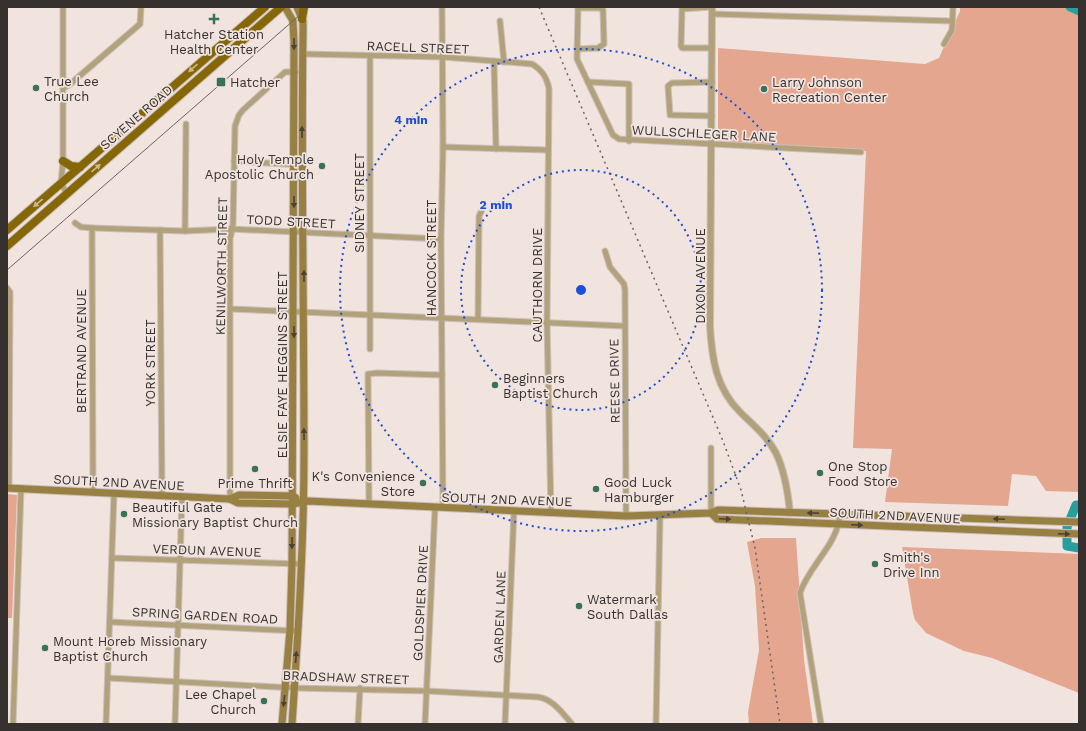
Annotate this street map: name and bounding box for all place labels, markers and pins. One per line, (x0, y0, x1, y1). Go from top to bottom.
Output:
marker: Hatcher Station Health Center (208, 13, 220, 25)
place label: Hatcher Station Health Center (164, 27, 264, 57)
place label: True Lee Church (44, 74, 99, 104)
place label: Hatcher (230, 75, 280, 90)
place label: Larry Johnson Recreation Center (772, 75, 887, 105)
marker: Hatcher (215, 76, 227, 88)
marker: True Lee Church (31, 83, 41, 93)
marker: Larry Johnson Recreation Center (759, 84, 769, 94)
place label: Holy Temple Apostolic Church (205, 152, 314, 182)
marker: Holy Temple Apostolic Church (317, 161, 327, 171)
centre of rings (574, 283, 588, 297)
place label: Beginners Baptist Church (503, 371, 598, 401)
marker: Beginners Baptist Church (490, 380, 500, 390)
place label: One Stop Food Store (828, 459, 898, 489)
marker: Prime Thrift (250, 464, 260, 474)
marker: One Stop Food Store (815, 468, 825, 478)
place label: K's Convenience Store (312, 469, 415, 499)
place label: Good Luck Hamburger (604, 475, 674, 505)
place label: Prime Thrift (218, 476, 293, 491)
marker: K's Convenience Store (418, 478, 428, 488)
marker: Good Luck Hamburger (591, 484, 601, 494)
place label: Beautiful Gate Missionary Baptist Church (132, 500, 298, 530)
marker: Beautiful Gate Missionary Baptist Church (119, 509, 129, 519)
place label: Smith's Drive Inn (883, 550, 940, 580)
marker: Smith's Drive Inn (870, 559, 880, 569)
place label: Watermark South Dallas (587, 592, 668, 622)
marker: Watermark South Dallas (574, 601, 584, 611)
place label: Mount Horeb Missionary Baptist Church (53, 634, 207, 664)
marker: Mount Horeb Missionary Baptist Church (40, 643, 50, 653)
place label: Lee Chapel Church (185, 687, 256, 717)
marker: Lee Chapel Church (259, 696, 269, 706)

